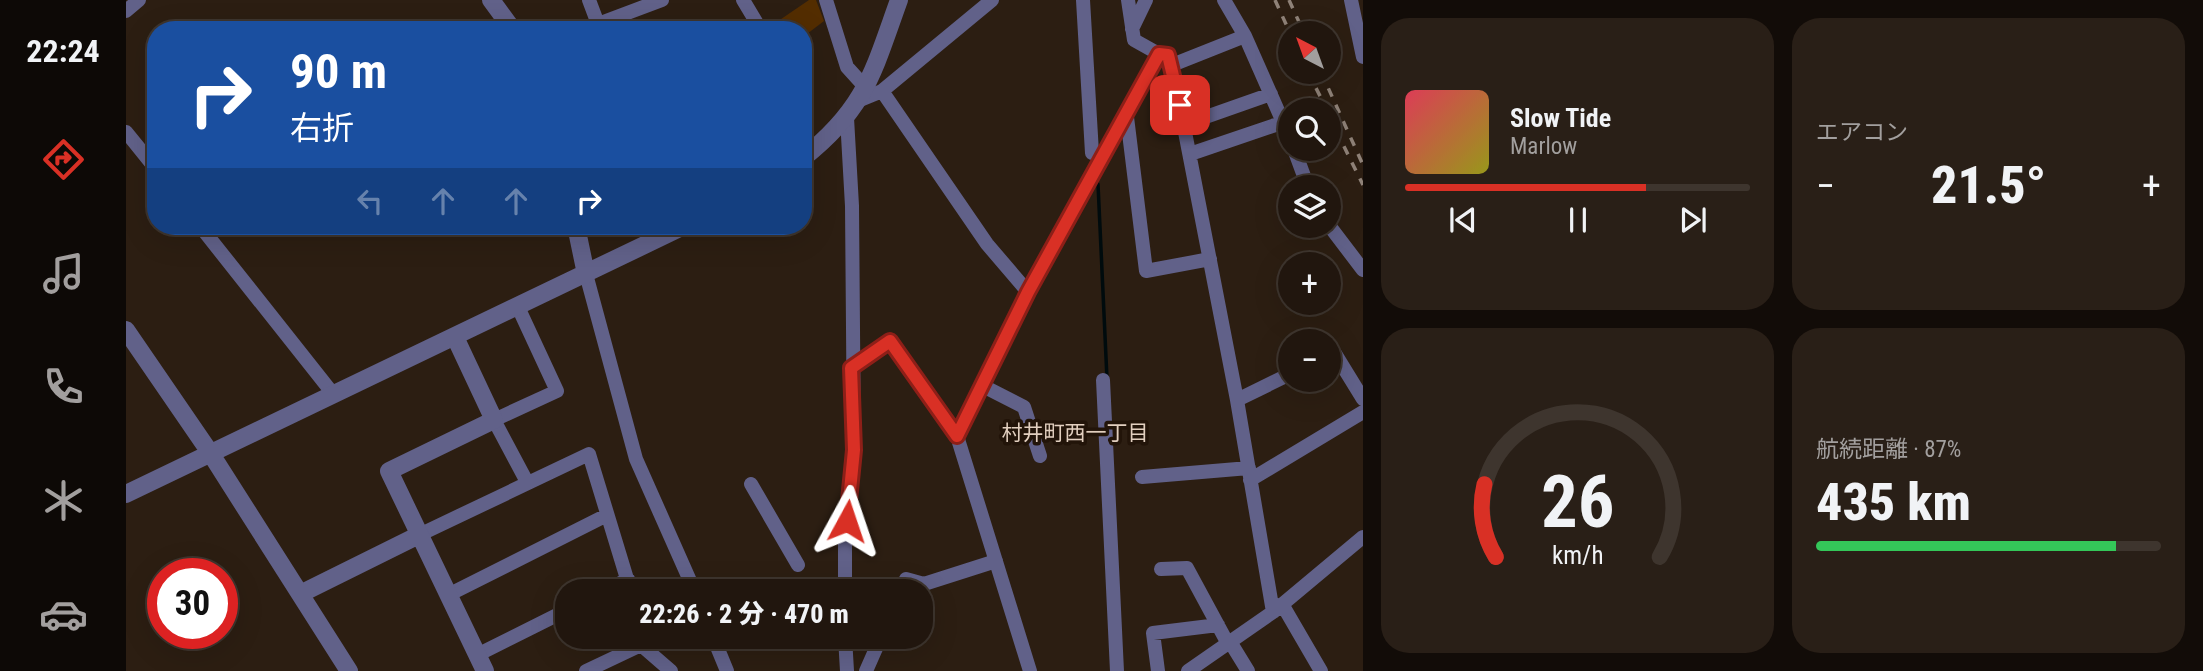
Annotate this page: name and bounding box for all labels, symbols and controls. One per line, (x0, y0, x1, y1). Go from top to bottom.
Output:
north arrow (1278, 21, 1340, 84)
map controls (1278, 21, 1341, 392)
text: 22:24 (26, 32, 100, 70)
text: 90 m (290, 43, 387, 100)
icon: right (175, 49, 266, 140)
pin (1150, 75, 1210, 135)
icon: arrive (1161, 86, 1199, 124)
button: search (1278, 98, 1341, 161)
text: Slow Tide (1510, 103, 1611, 133)
text: 右折 (290, 109, 354, 147)
text: エアコン (1816, 119, 1908, 146)
text: Marlow (1510, 133, 1577, 160)
icon: directions (39, 135, 88, 184)
text: 21.5° (1931, 155, 2046, 216)
text: − (1816, 164, 1835, 208)
text: + (2142, 164, 2161, 208)
button: layers (1278, 175, 1341, 238)
icon: left (351, 182, 389, 220)
icon: ahead (424, 182, 462, 220)
icon: ahead (497, 182, 535, 220)
icon: right (570, 182, 608, 220)
icon: previous (1444, 201, 1482, 239)
icon: pause (1559, 201, 1597, 239)
icon: next (1674, 201, 1712, 239)
icon: music (39, 249, 88, 298)
button: + (1278, 252, 1341, 315)
button: − (1278, 329, 1341, 392)
icon: phone (39, 362, 88, 411)
district label: 村井町西一丁目 (1002, 421, 1149, 445)
text: 航続距離 · 87% (1816, 436, 1961, 463)
text: 26 (1541, 459, 1614, 545)
text: 435 km (1816, 472, 1971, 533)
icon: climate (39, 476, 88, 525)
position arrow (810, 484, 884, 558)
text: km/h (1552, 540, 1603, 569)
speed limit sign: 30 (147, 558, 238, 649)
icon: car (39, 590, 88, 639)
text: 22:26 · 2 分 · 470 m (639, 599, 849, 629)

